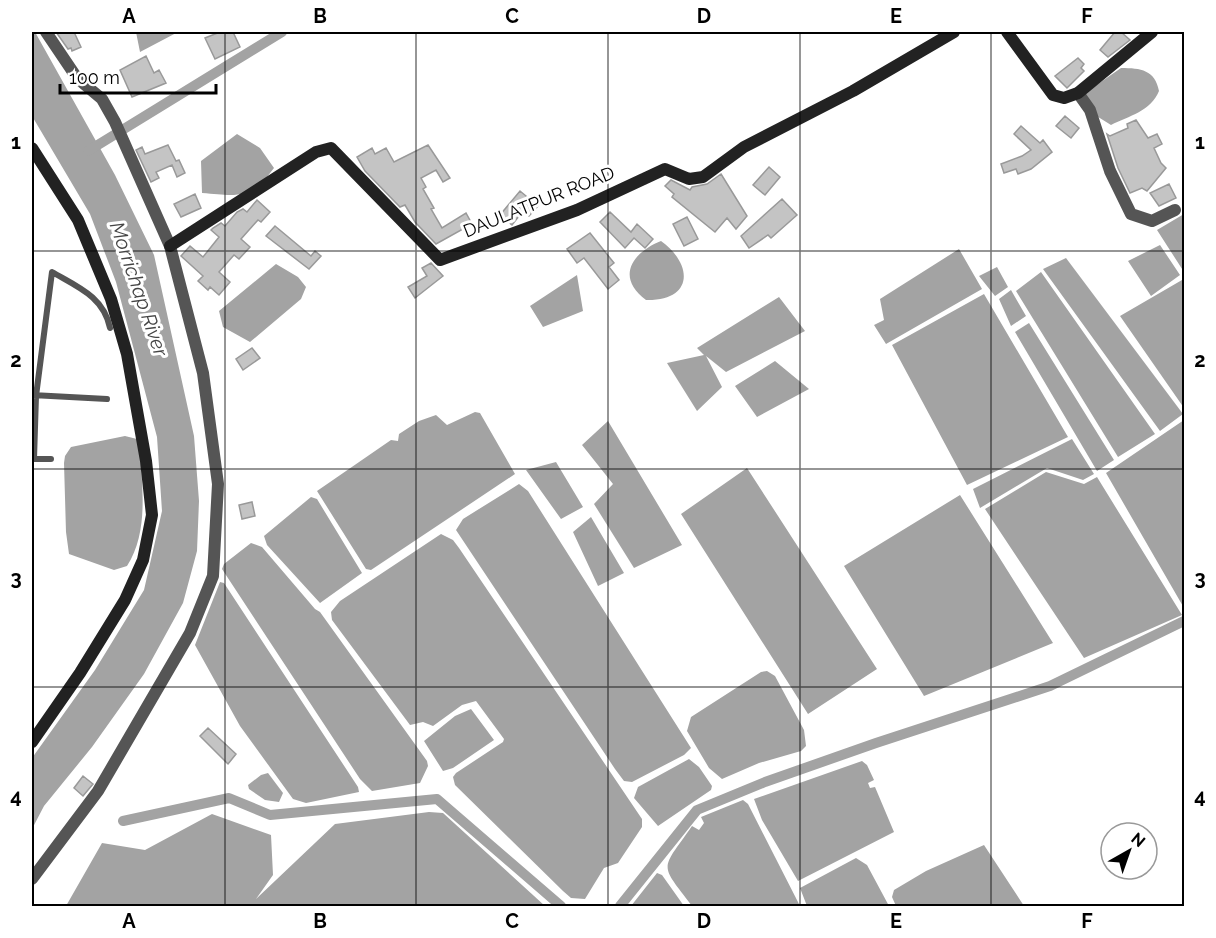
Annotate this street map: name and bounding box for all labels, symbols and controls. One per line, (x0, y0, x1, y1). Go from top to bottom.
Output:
text: A (122, 4, 136, 28)
text: B (313, 4, 327, 28)
text: C (505, 4, 519, 28)
text: D (697, 4, 711, 28)
text: E (890, 4, 902, 28)
text: F (1081, 4, 1093, 28)
scale bar (60, 57, 216, 95)
text: 100 m (69, 67, 120, 88)
text: 1 (11, 130, 21, 154)
text: 1 (1195, 130, 1205, 154)
street label: DAULATPUR ROAD (460, 162, 618, 241)
water label: Morrichap River (105, 219, 174, 360)
text: 2 (10, 348, 22, 372)
text: 2 (1194, 348, 1206, 372)
text: 3 (10, 566, 22, 590)
text: 3 (1194, 566, 1206, 590)
text: 4 (10, 784, 22, 808)
text: 4 (1194, 784, 1206, 808)
north arrow (1099, 821, 1159, 881)
text: N (1128, 829, 1149, 851)
text: A (122, 909, 136, 933)
text: B (313, 909, 327, 933)
text: C (505, 909, 519, 933)
text: D (697, 909, 711, 933)
text: E (890, 909, 902, 933)
text: F (1081, 909, 1093, 933)

